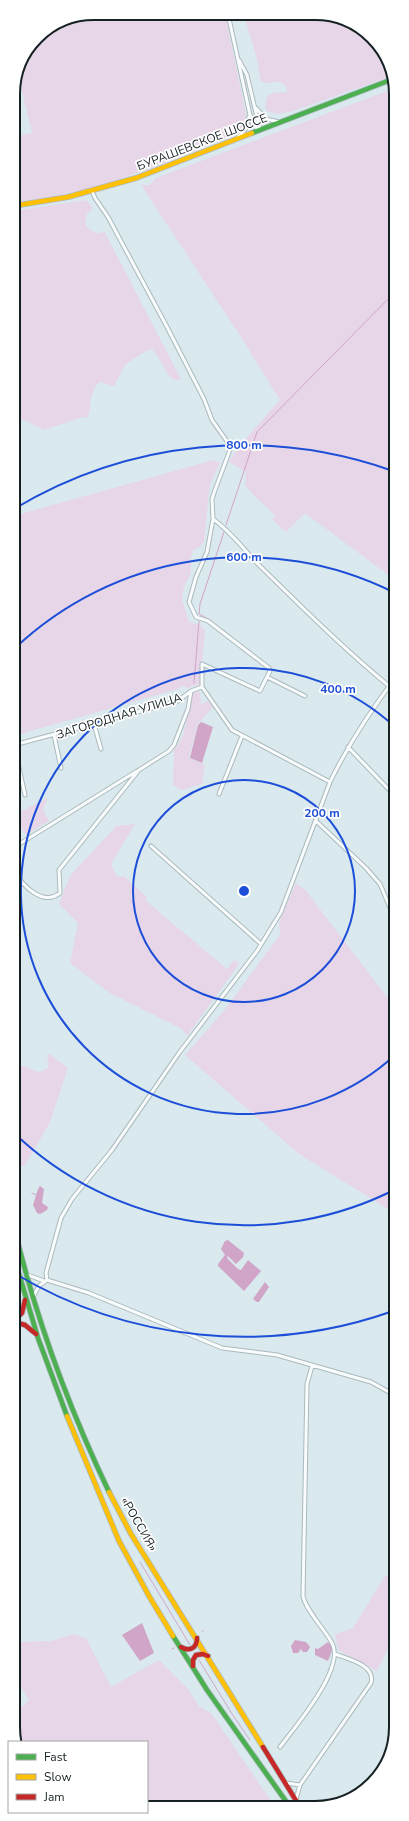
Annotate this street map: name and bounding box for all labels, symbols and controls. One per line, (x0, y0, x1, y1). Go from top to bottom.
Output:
street label: БУРАШЕВСКОЕ ШОССЕ (134, 110, 270, 174)
text: 800 m (226, 437, 262, 453)
text: 600 m (226, 549, 262, 565)
text: 400 m (320, 681, 356, 697)
street label: ЗАГОРОДНАЯ УЛИЦА (54, 689, 184, 743)
text: 200 m (304, 805, 340, 821)
centre of rings (237, 884, 251, 898)
street label: «РОССИЯ» (117, 1494, 161, 1554)
legend (8, 1741, 148, 1813)
text: Fast (44, 1749, 67, 1765)
text: Slow (44, 1769, 72, 1785)
text: Jam (43, 1789, 65, 1805)

